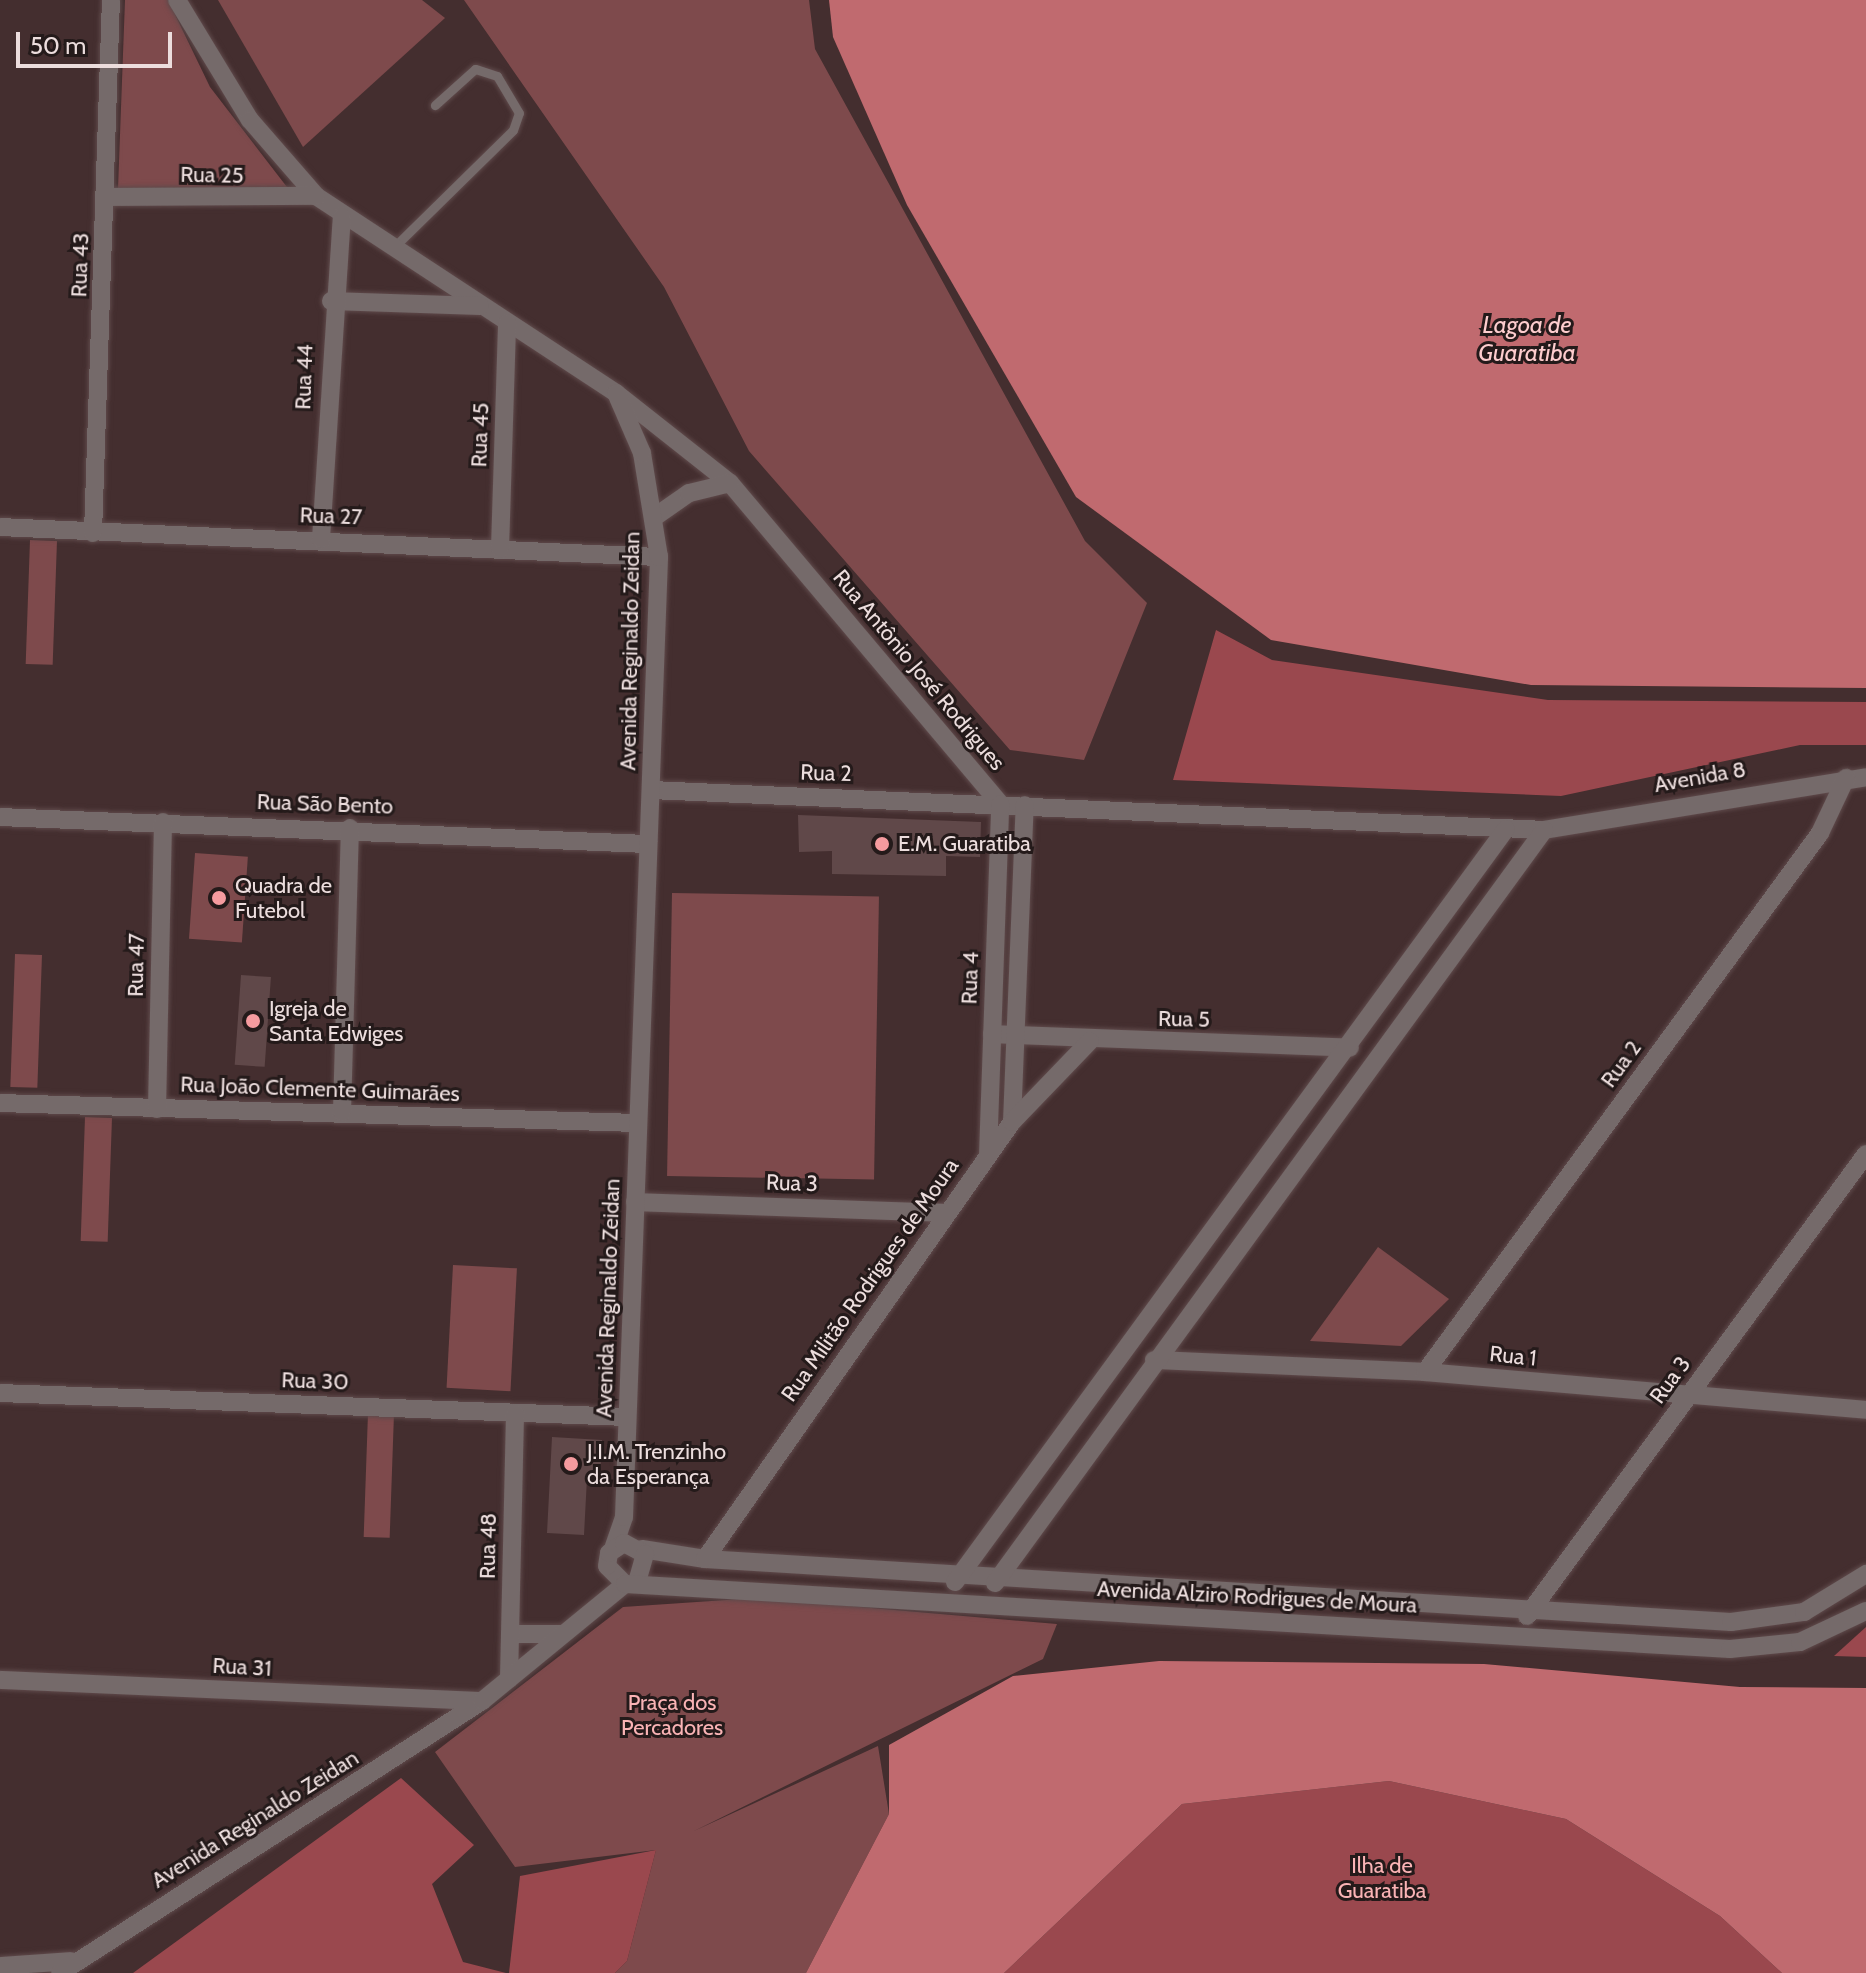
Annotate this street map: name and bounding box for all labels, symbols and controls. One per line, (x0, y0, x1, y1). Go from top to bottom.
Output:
scale bar (20, 16, 176, 66)
text: 50 m (30, 31, 86, 60)
street label: Rua 25 (180, 161, 244, 189)
street label: Rua 43 (66, 232, 94, 298)
water label: Lagoa de Guaratiba (1478, 311, 1576, 367)
street label: Rua 44 (290, 344, 318, 410)
street label: Rua 45 (466, 402, 494, 468)
street label: Rua 27 (299, 502, 363, 530)
street label: Avenida Reginaldo Zeidan (615, 531, 645, 771)
street label: Rua Antônio José Rodrigues (827, 564, 1011, 776)
street label: Avenida 8 (1652, 756, 1748, 798)
street label: Rua 2 (800, 759, 852, 787)
street label: Rua São Bento (256, 788, 394, 820)
place label: E.M. Guaratiba (898, 831, 1031, 857)
marker: E.M. Guaratiba (873, 835, 891, 853)
place label: Quadra de Futebol (235, 872, 332, 924)
marker: Quadra de Futebol (210, 889, 228, 907)
street label: Rua 47 (122, 933, 150, 997)
street label: Rua 4 (956, 951, 984, 1005)
place label: Igreja de Santa Edwiges (269, 995, 403, 1046)
street label: Rua 5 (1158, 1005, 1210, 1033)
marker: Igreja de Santa Edwiges (244, 1012, 262, 1030)
street label: Rua 2 (1595, 1035, 1647, 1093)
street label: Rua João Clemente Guimarães (180, 1071, 460, 1107)
street label: Rua Militão Rodrigues de Moura (776, 1153, 964, 1407)
street label: Rua 3 (766, 1169, 818, 1197)
street label: Avenida Reginaldo Zeidan (591, 1178, 625, 1418)
street label: Rua 1 (1488, 1340, 1538, 1372)
street label: Rua 3 (1644, 1351, 1696, 1409)
street label: Rua 30 (281, 1367, 349, 1395)
place label: J.I.M. Trenzinho da Esperança (587, 1438, 726, 1490)
marker: J.I.M. Trenzinho da Esperança (562, 1455, 580, 1473)
street label: Rua 48 (474, 1513, 502, 1579)
street label: Avenida Alziro Rodrigues de Moura (1096, 1575, 1418, 1619)
street label: Rua 31 (212, 1652, 272, 1682)
park label: Praça dos Percadores (621, 1689, 723, 1740)
street label: Avenida Reginaldo Zeidan (147, 1744, 363, 1894)
park label: Ilha de Guaratiba (1338, 1852, 1426, 1904)

